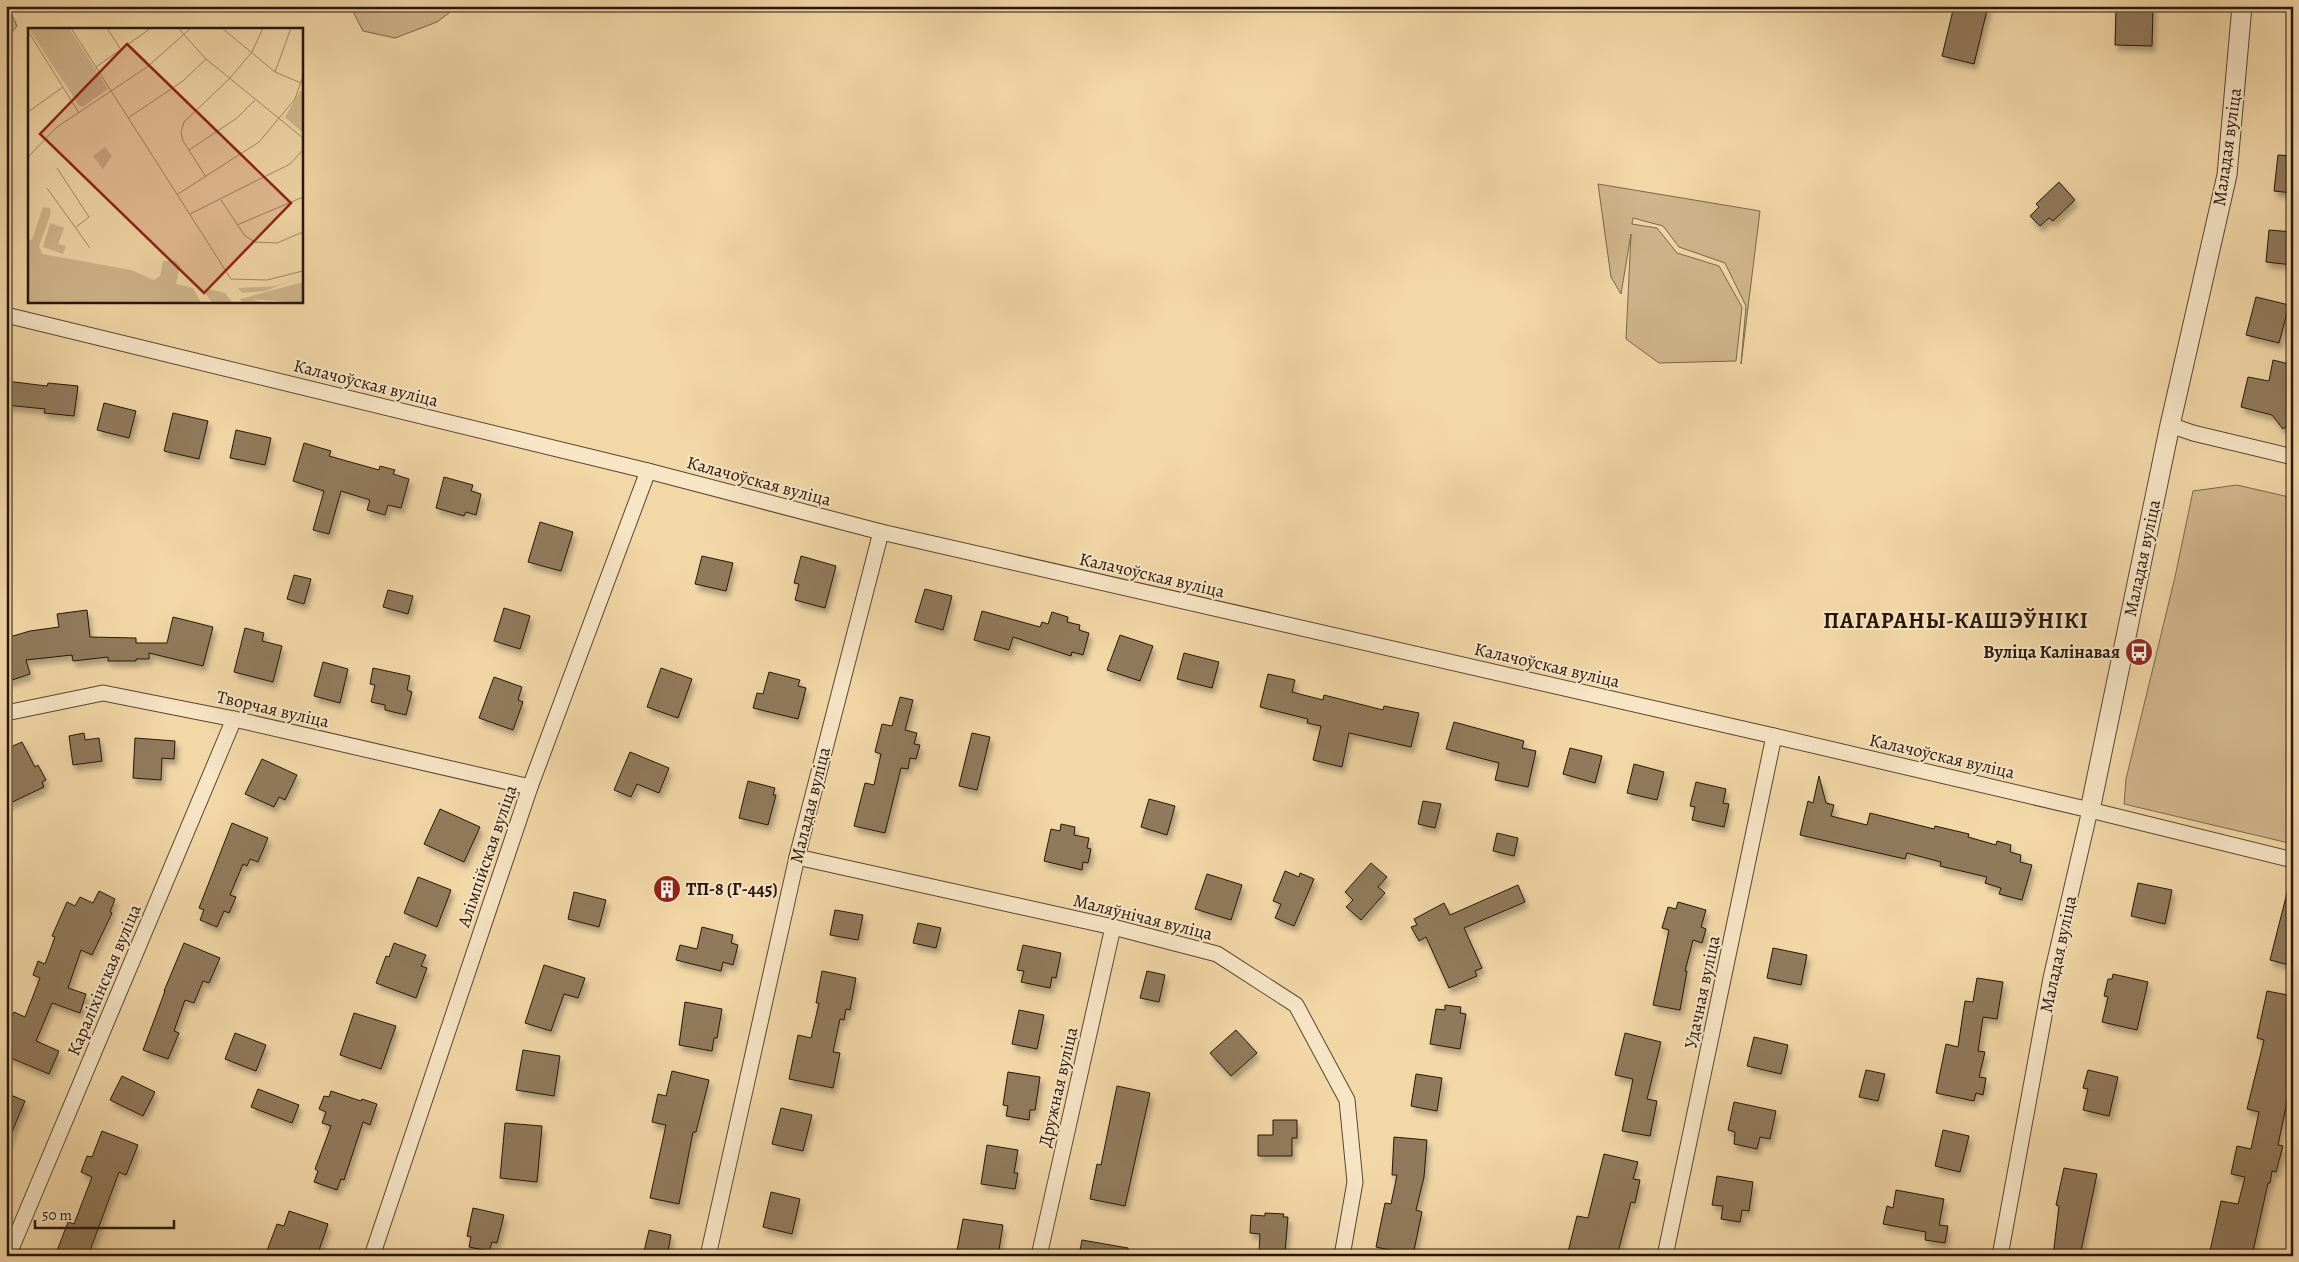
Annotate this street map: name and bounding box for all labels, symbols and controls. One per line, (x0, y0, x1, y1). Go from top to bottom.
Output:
inset map (28, 28, 302, 302)
street label: Маладая вуліца (2207, 86, 2247, 208)
street label: Калачоўская вуліца (291, 353, 442, 413)
street label: Калачоўская вуліца (684, 450, 835, 512)
street label: Маладая вуліца (2118, 497, 2166, 619)
street label: Калачоўская вуліца (1077, 547, 1228, 604)
district label: ПАГАРАНЫ-КАШЭЎНІКІ (1823, 606, 2089, 636)
street label: Калачоўская вуліца (1472, 637, 1623, 694)
bus stop icon: Вуліца Калінавая (2124, 637, 2154, 667)
place label: Вуліца Калінавая (1983, 640, 2120, 664)
street label: Творчая вуліца (214, 684, 332, 734)
street label: Калачоўская вуліца (1867, 728, 2018, 785)
street label: Маладая вуліца (784, 744, 836, 866)
street label: Алімпійская вуліца (451, 781, 523, 931)
building icon: ТП-8 (Г-445) (652, 874, 682, 904)
place label: ТП-8 (Г-445) (686, 877, 778, 901)
street label: Маляўнічая вуліца (1071, 888, 1216, 946)
street label: Маладая вуліца (2034, 893, 2082, 1015)
street label: Караліхінская вуліца (61, 900, 147, 1059)
street label: Удачная вуліца (1678, 933, 1726, 1051)
street label: Дружная вуліца (1033, 1024, 1084, 1149)
scale bar (35, 1197, 174, 1229)
text: 50 m (42, 1205, 72, 1225)

